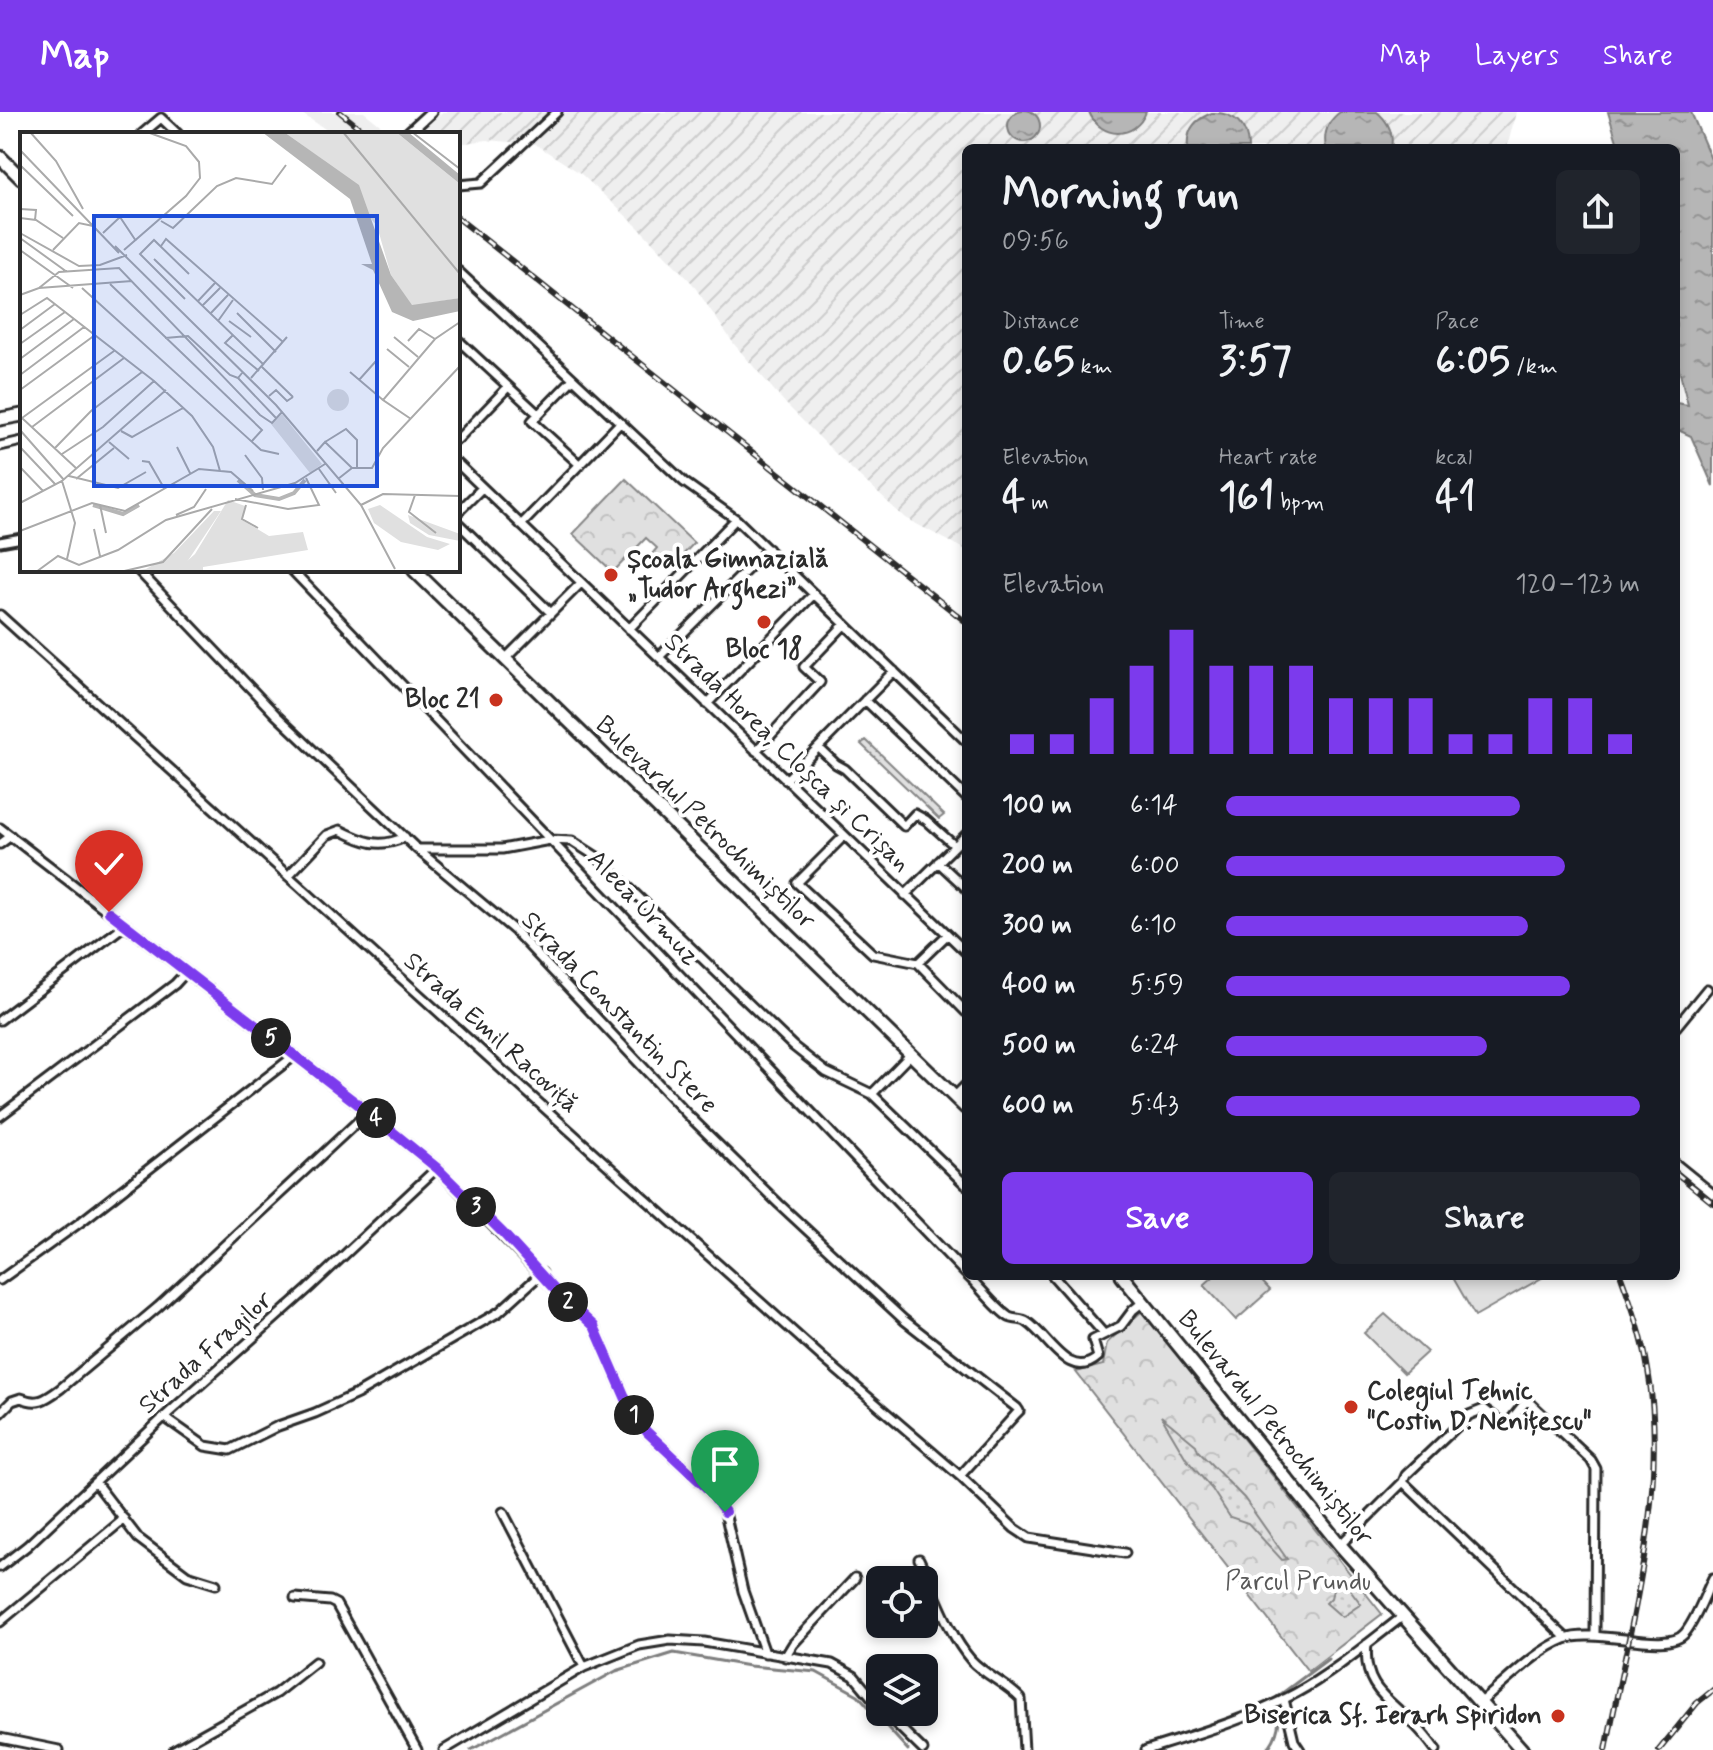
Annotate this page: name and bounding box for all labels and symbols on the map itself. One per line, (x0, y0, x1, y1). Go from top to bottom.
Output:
inset map (20, 132, 460, 572)
place label: Școala Gimnazială „Tudor Arghezi” (627, 543, 829, 610)
marker: Școala Gimnazială „Tudor Arghezi” (602, 566, 620, 584)
marker: Bloc 18 (755, 613, 773, 631)
street label: Strada Horea, Cloșca și Crișan (656, 626, 918, 880)
place label: Bloc 18 (725, 633, 803, 667)
place label: Bloc 21 (405, 683, 480, 717)
marker: Bloc 21 (487, 691, 505, 709)
street label: Bulevardul Petrochimiștilor (588, 709, 823, 937)
pin (75, 830, 143, 912)
street label: Aleea Urmuz (579, 843, 707, 973)
street label: Strada Constantin Stere (513, 904, 725, 1122)
street label: Strada Emil Racoviță (396, 945, 586, 1121)
pin: 5 (251, 1018, 291, 1058)
pin: 4 (356, 1098, 396, 1138)
pin: 3 (456, 1187, 496, 1227)
pin: 2 (548, 1282, 588, 1322)
street label: Strada Fragilor (132, 1283, 281, 1422)
street label: Bulevardul Petrochimiștilor (1169, 1303, 1381, 1553)
place label: Colegiul Tehnic "Costin D. Nenițescu" (1367, 1375, 1592, 1439)
pin: 1 (614, 1395, 654, 1435)
marker: Colegiul Tehnic "Costin D. Nenițescu" (1342, 1398, 1360, 1416)
pin (691, 1430, 759, 1512)
park label: Parcul Prundu (1225, 1565, 1371, 1599)
place label: Biserica Sf. Ierarh Spiridon (1244, 1699, 1542, 1733)
marker: Biserica Sf. Ierarh Spiridon (1549, 1707, 1567, 1725)

